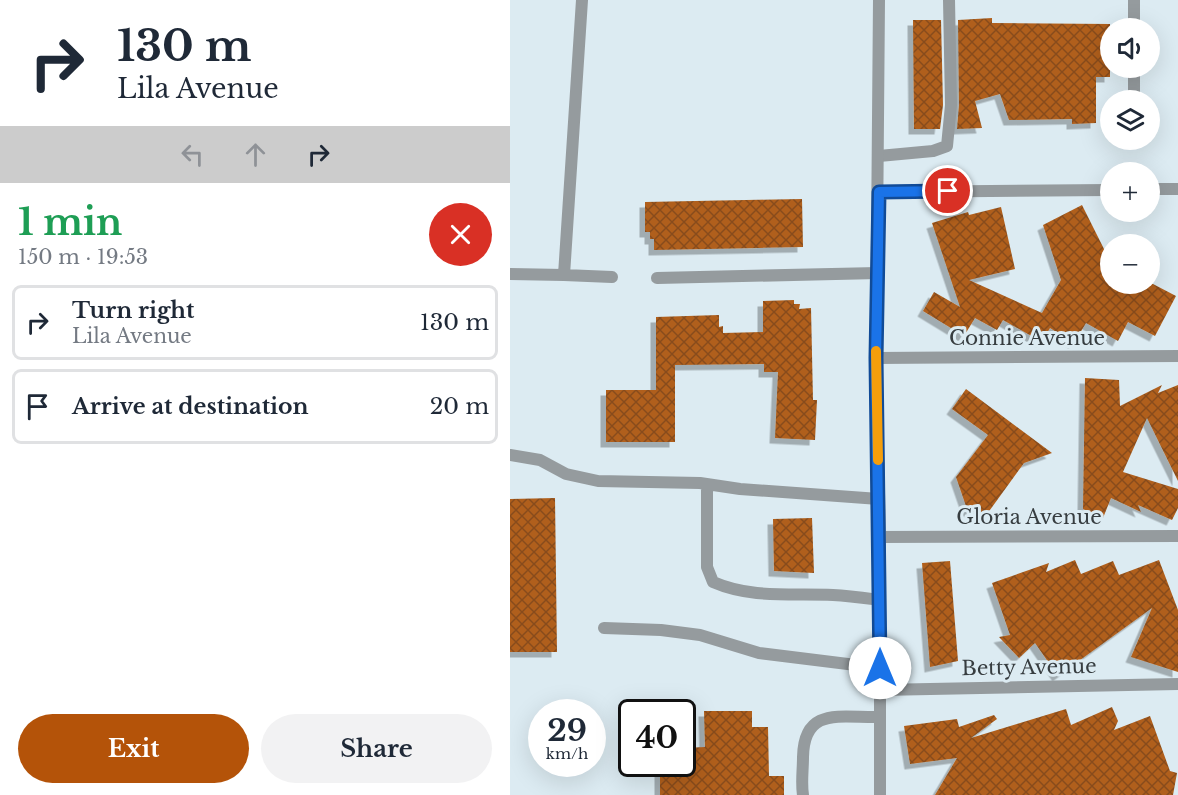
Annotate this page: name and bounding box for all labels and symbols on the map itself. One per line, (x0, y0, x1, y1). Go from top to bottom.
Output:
pin (922, 165, 973, 216)
street label: Connie Avenue (949, 326, 1105, 350)
street label: Gloria Avenue (956, 505, 1102, 529)
position arrow (848, 636, 912, 700)
street label: Betty Avenue (961, 654, 1097, 680)
speed limit sign: 40 (618, 699, 696, 777)

